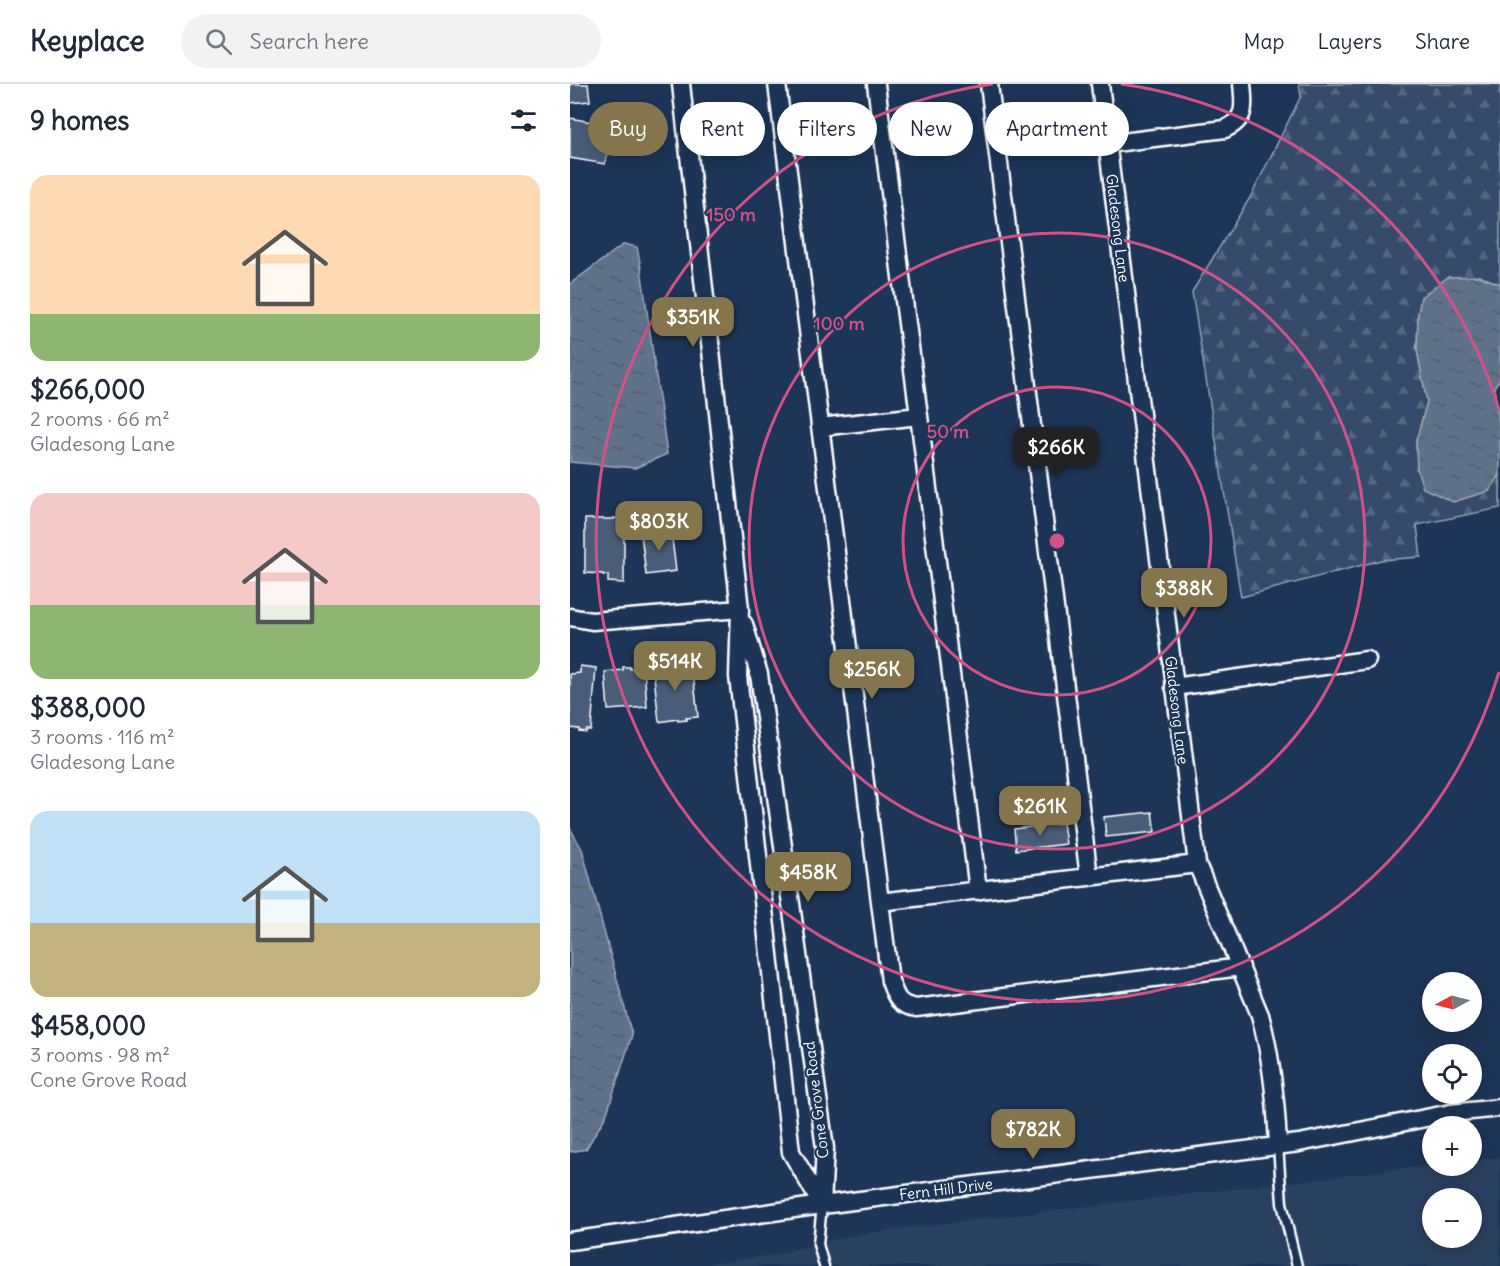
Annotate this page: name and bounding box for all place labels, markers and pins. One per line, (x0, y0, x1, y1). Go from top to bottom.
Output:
pin: $351K (651, 297, 735, 348)
pin: $266K (1014, 427, 1098, 478)
pin: $803K (617, 501, 701, 552)
centre of rings (1047, 531, 1067, 551)
pin: $388K (1142, 568, 1226, 619)
pin: $514K (633, 641, 717, 692)
pin: $256K (830, 649, 914, 700)
pin: $261K (998, 786, 1082, 837)
pin: $458K (766, 852, 850, 903)
pin: $782K (991, 1109, 1075, 1160)

